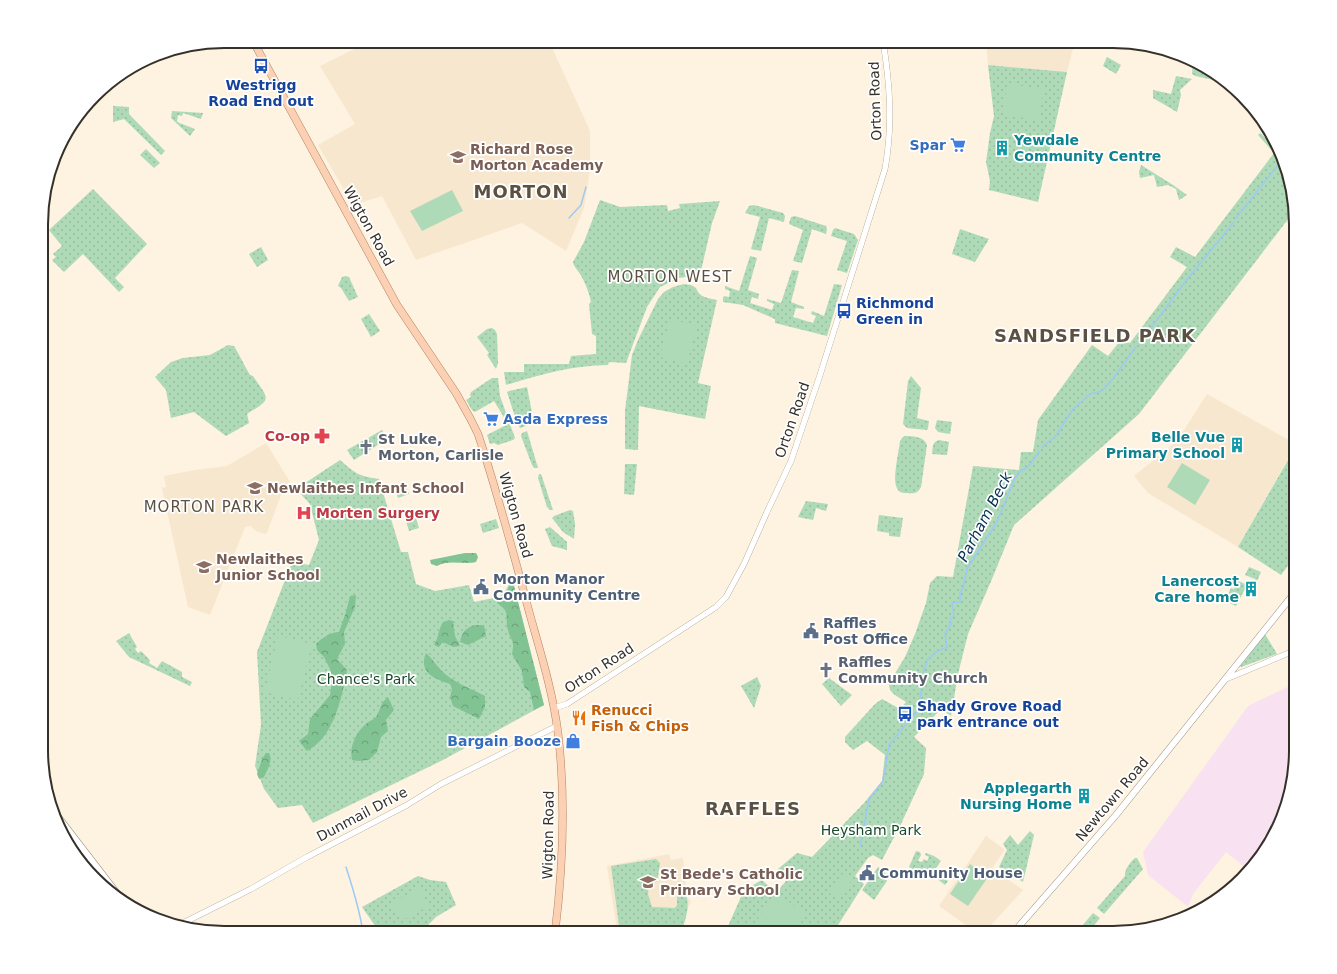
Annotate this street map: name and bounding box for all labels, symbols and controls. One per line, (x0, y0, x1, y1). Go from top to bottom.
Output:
bus stop icon: Westrigg Road End out (252, 57, 270, 75)
street label: Orton Road (866, 61, 884, 141)
place label: Westrigg Road End out (208, 77, 314, 109)
place label: Yewdale Community Centre (1013, 132, 1161, 164)
supermarket icon: Spar (949, 136, 967, 154)
place label: Spar (910, 137, 946, 153)
building icon: Yewdale Community Centre (993, 139, 1011, 157)
place label: Richard Rose Morton Academy (470, 141, 603, 173)
school or university icon: Richard Rose Morton Academy (449, 148, 467, 166)
district label: MORTON (474, 181, 568, 202)
street label: Wigton Road (340, 183, 398, 269)
district label: MORTON WEST (607, 268, 733, 286)
place label: Richmond Green in (856, 295, 934, 327)
bus stop icon: Richmond Green in (835, 302, 853, 320)
district label: SANDSFIELD PARK (994, 325, 1196, 346)
street label: Orton Road (772, 380, 812, 460)
supermarket icon: Asda Express (482, 410, 500, 428)
place label: Asda Express (503, 411, 608, 427)
pharmacy icon: Co-op (313, 427, 331, 445)
place label: Co-op (265, 428, 310, 444)
place label: Belle Vue Primary School (1106, 429, 1225, 461)
place label: St Luke, Morton, Carlisle (378, 431, 504, 463)
building icon: Belle Vue Primary School (1228, 436, 1246, 454)
church icon: St Luke, Morton, Carlisle (357, 438, 375, 456)
water label: Parham Beck (954, 468, 1017, 565)
street label: Wigton Road (496, 470, 536, 560)
school or university icon: Newlaithes Infant School (246, 479, 264, 497)
place label: Newlaithes Infant School (267, 480, 464, 496)
district label: MORTON PARK (144, 498, 264, 516)
hospital icon: Morten Surgery (295, 504, 313, 522)
place label: Morten Surgery (316, 505, 440, 521)
place label: Newlaithes Junior School (215, 551, 320, 583)
school or university icon: Newlaithes Junior School (195, 558, 213, 576)
place label: Morton Manor Community Centre (493, 571, 640, 603)
place label: Lanercost Care home (1154, 573, 1239, 605)
public building icon: Morton Manor Community Centre (472, 578, 490, 596)
building icon: Lanercost Care home (1242, 580, 1260, 598)
place label: Raffles Post Office (823, 615, 908, 647)
public building icon: Raffles Post Office (802, 622, 820, 640)
street label: Orton Road (561, 640, 637, 696)
place label: Raffles Community Church (838, 654, 988, 686)
church icon: Raffles Community Church (817, 661, 835, 679)
park label: Chance's Park (317, 671, 416, 687)
place label: Shady Grove Road park entrance out (917, 698, 1062, 730)
place label: Renucci Fish & Chips (591, 702, 689, 734)
bus stop icon: Shady Grove Road park entrance out (896, 705, 914, 723)
restaurant icon: Renucci Fish & Chips (570, 709, 588, 727)
shop icon: Bargain Booze (564, 732, 582, 750)
place label: Bargain Booze (447, 733, 561, 749)
street label: Newtown Road (1072, 754, 1152, 844)
place label: Applegarth Nursing Home (960, 780, 1072, 812)
street label: Dunmail Drive (314, 783, 410, 845)
building icon: Applegarth Nursing Home (1075, 787, 1093, 805)
street label: Wigton Road (539, 790, 557, 880)
district label: RAFFLES (705, 798, 801, 819)
park label: Heysham Park (821, 822, 922, 838)
public building icon: Community House (858, 864, 876, 882)
place label: Community House (879, 865, 1023, 881)
place label: St Bede's Catholic Primary School (660, 866, 803, 898)
school or university icon: St Bede's Catholic Primary School (639, 873, 657, 891)

